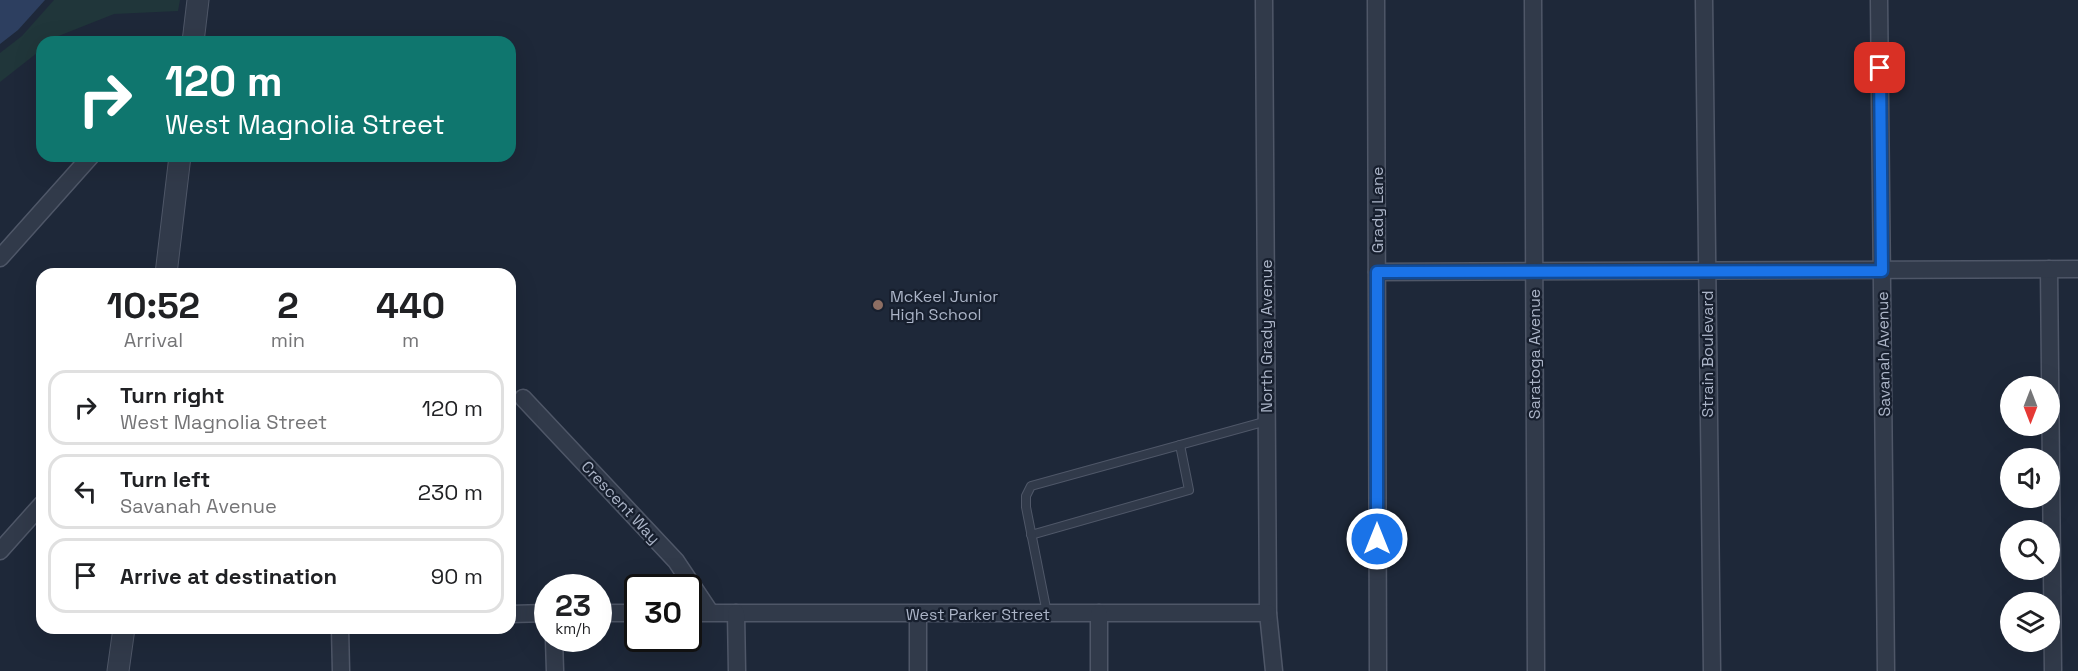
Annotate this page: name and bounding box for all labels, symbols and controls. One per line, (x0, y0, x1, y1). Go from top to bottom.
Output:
pin (1854, 42, 1905, 93)
icon: arrive (1863, 51, 1896, 84)
text: 120 m (165, 55, 283, 108)
icon: right (66, 60, 144, 138)
text: West Magnolia Street (165, 107, 445, 142)
street label: Grady Lane (1367, 167, 1388, 253)
street label: North Grady Avenue (1256, 259, 1277, 413)
text: 10:52 (107, 283, 200, 329)
text: 2 (277, 283, 299, 329)
text: 440 (376, 283, 445, 329)
place label: McKeel Junior High School (890, 286, 998, 325)
street label: Saratoga Avenue (1524, 289, 1545, 419)
street label: Strain Boulevard (1697, 291, 1718, 417)
street label: Savanah Avenue (1872, 291, 1895, 417)
marker: McKeel Junior High School (871, 298, 885, 312)
text: Arrival (124, 327, 183, 353)
text: min (271, 327, 305, 353)
text: m (402, 327, 419, 353)
north arrow (2000, 376, 2060, 436)
map controls (2000, 376, 2060, 652)
text: Turn right (120, 381, 225, 409)
icon: right (69, 391, 102, 424)
text: 120 m (422, 394, 483, 422)
text: West Magnolia Street (120, 409, 327, 435)
button: sound (2000, 448, 2060, 508)
street label: Crescent Way (577, 456, 665, 548)
text: Turn left (120, 465, 210, 493)
icon: left (69, 475, 102, 508)
text: 230 m (418, 478, 483, 506)
text: Savanah Avenue (120, 493, 277, 519)
position arrow (1345, 507, 1409, 571)
button: search (2000, 520, 2060, 580)
icon: arrive (69, 559, 102, 592)
text: Arrive at destination (120, 562, 337, 590)
text: 90 m (431, 562, 483, 590)
speed limit sign: 30 (624, 574, 702, 652)
text: 23 (555, 586, 591, 625)
button: layers (2000, 592, 2060, 652)
street label: West Parker Street (906, 604, 1050, 625)
text: km/h (555, 619, 591, 638)

